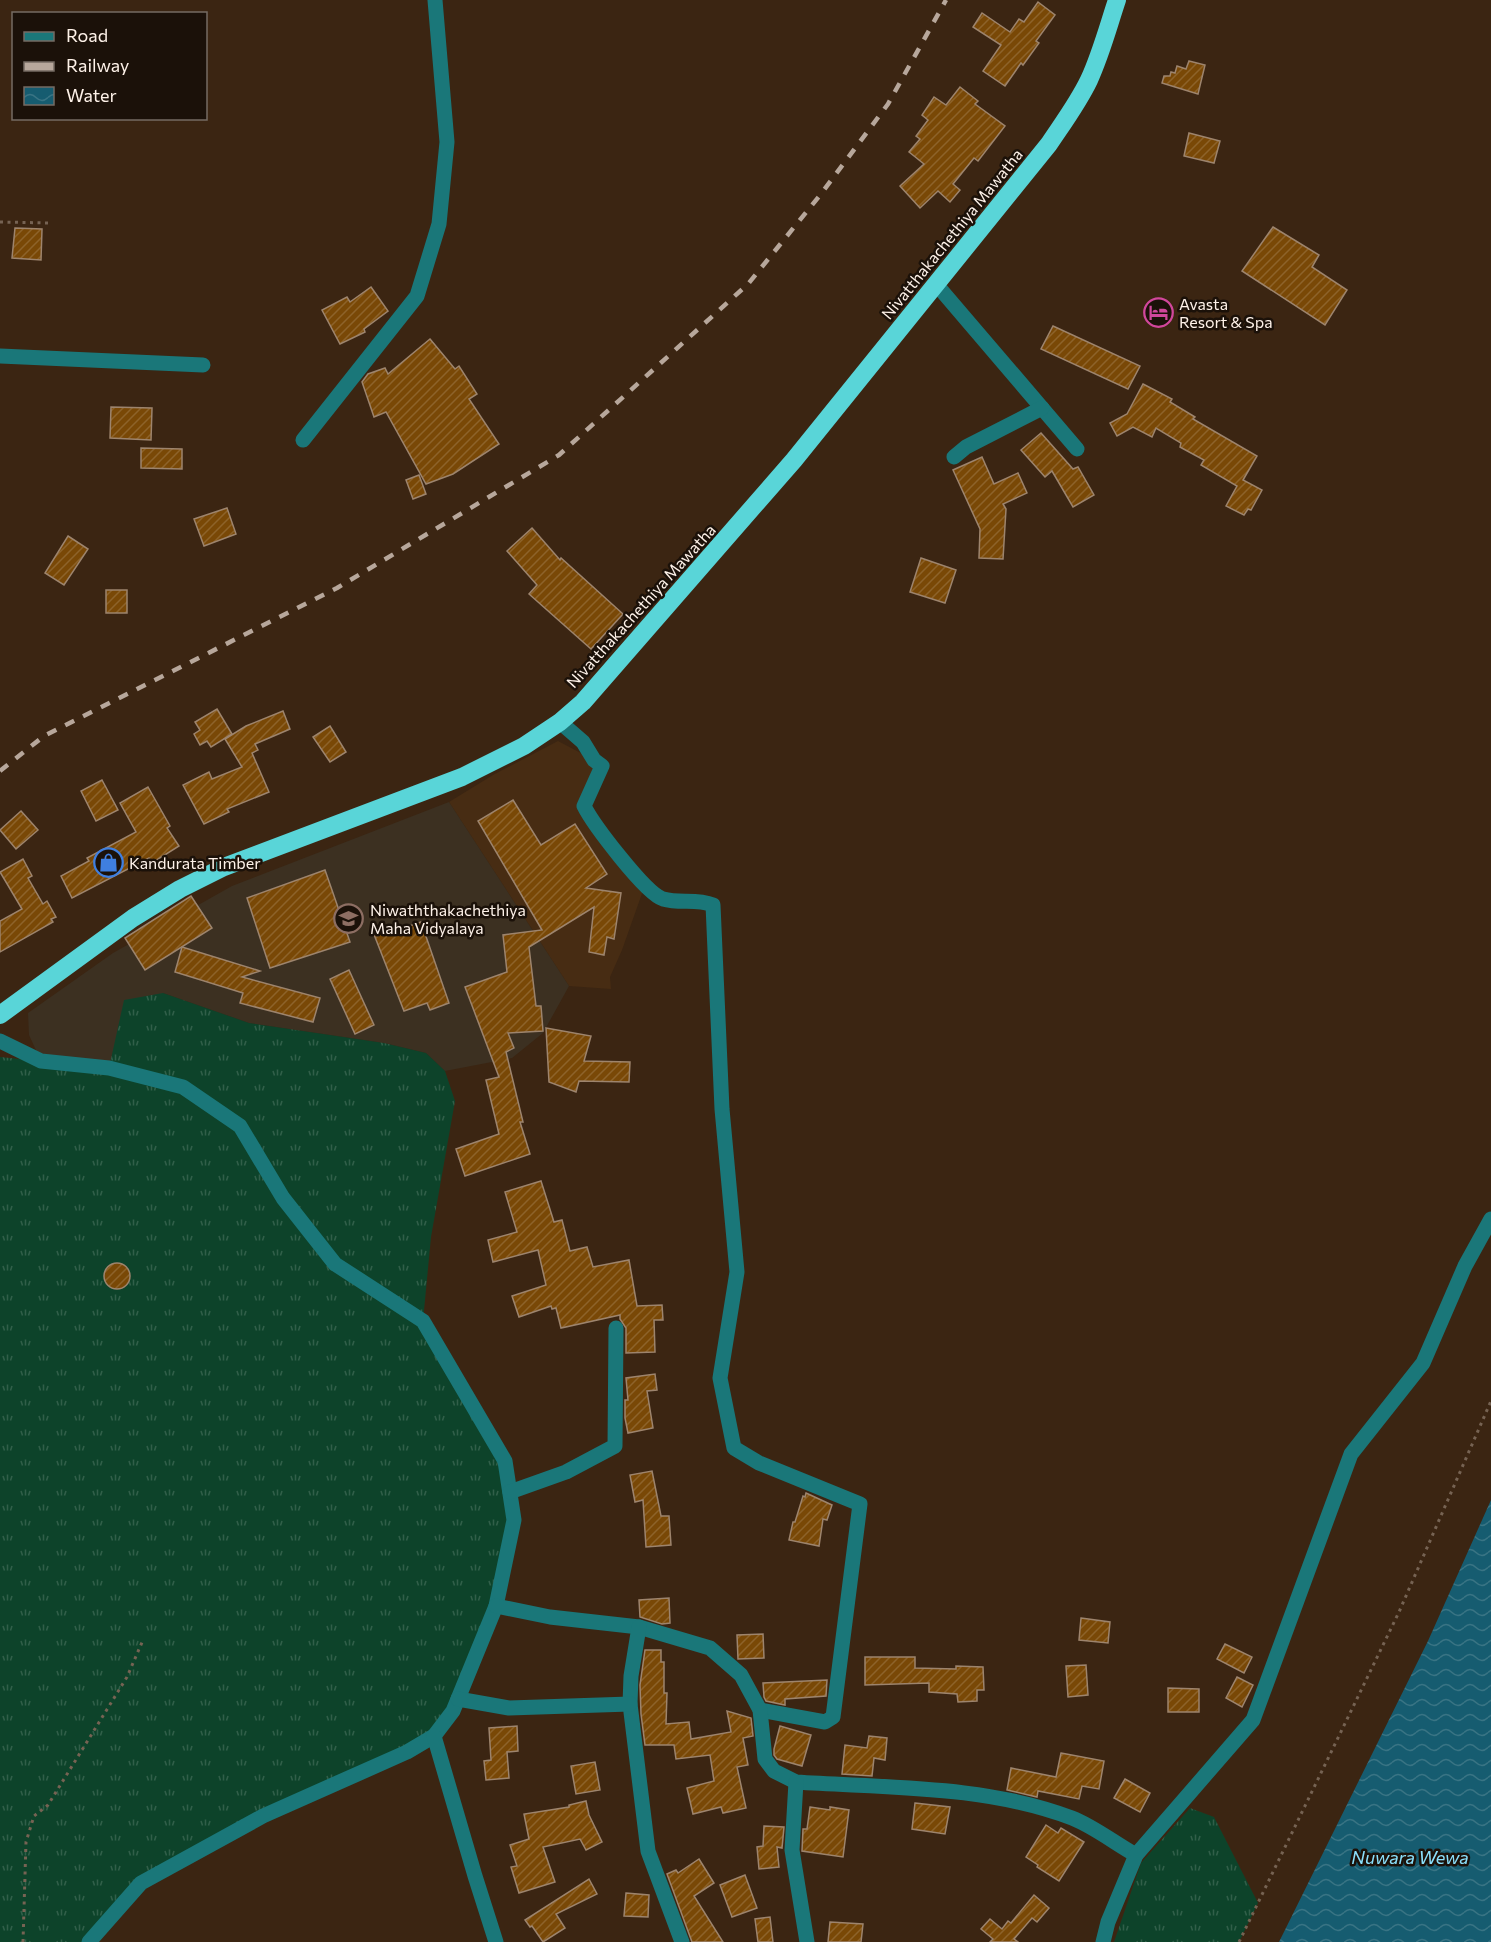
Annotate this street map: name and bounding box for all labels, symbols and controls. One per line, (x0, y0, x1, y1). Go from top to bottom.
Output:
legend (12, 12, 207, 120)
text: Road (66, 24, 108, 46)
text: Railway (66, 54, 129, 76)
text: Water (66, 84, 117, 106)
street label: Nivatthakachethiya Mawatha (877, 145, 1026, 323)
place label: Avasta Resort & Spa (1179, 294, 1273, 331)
hotel icon: Avasta Resort & Spa (1142, 297, 1174, 329)
street label: Nivatthakachethiya Mawatha (562, 520, 719, 691)
shop icon: Kandurata Timber (92, 847, 124, 879)
place label: Kandurata Timber (129, 853, 261, 872)
place label: Niwaththakachethiya Maha Vidyalaya (370, 900, 526, 937)
school or university icon: Niwaththakachethiya Maha Vidyalaya (333, 903, 365, 935)
water label: Nuwara Wewa (1351, 1846, 1469, 1868)

